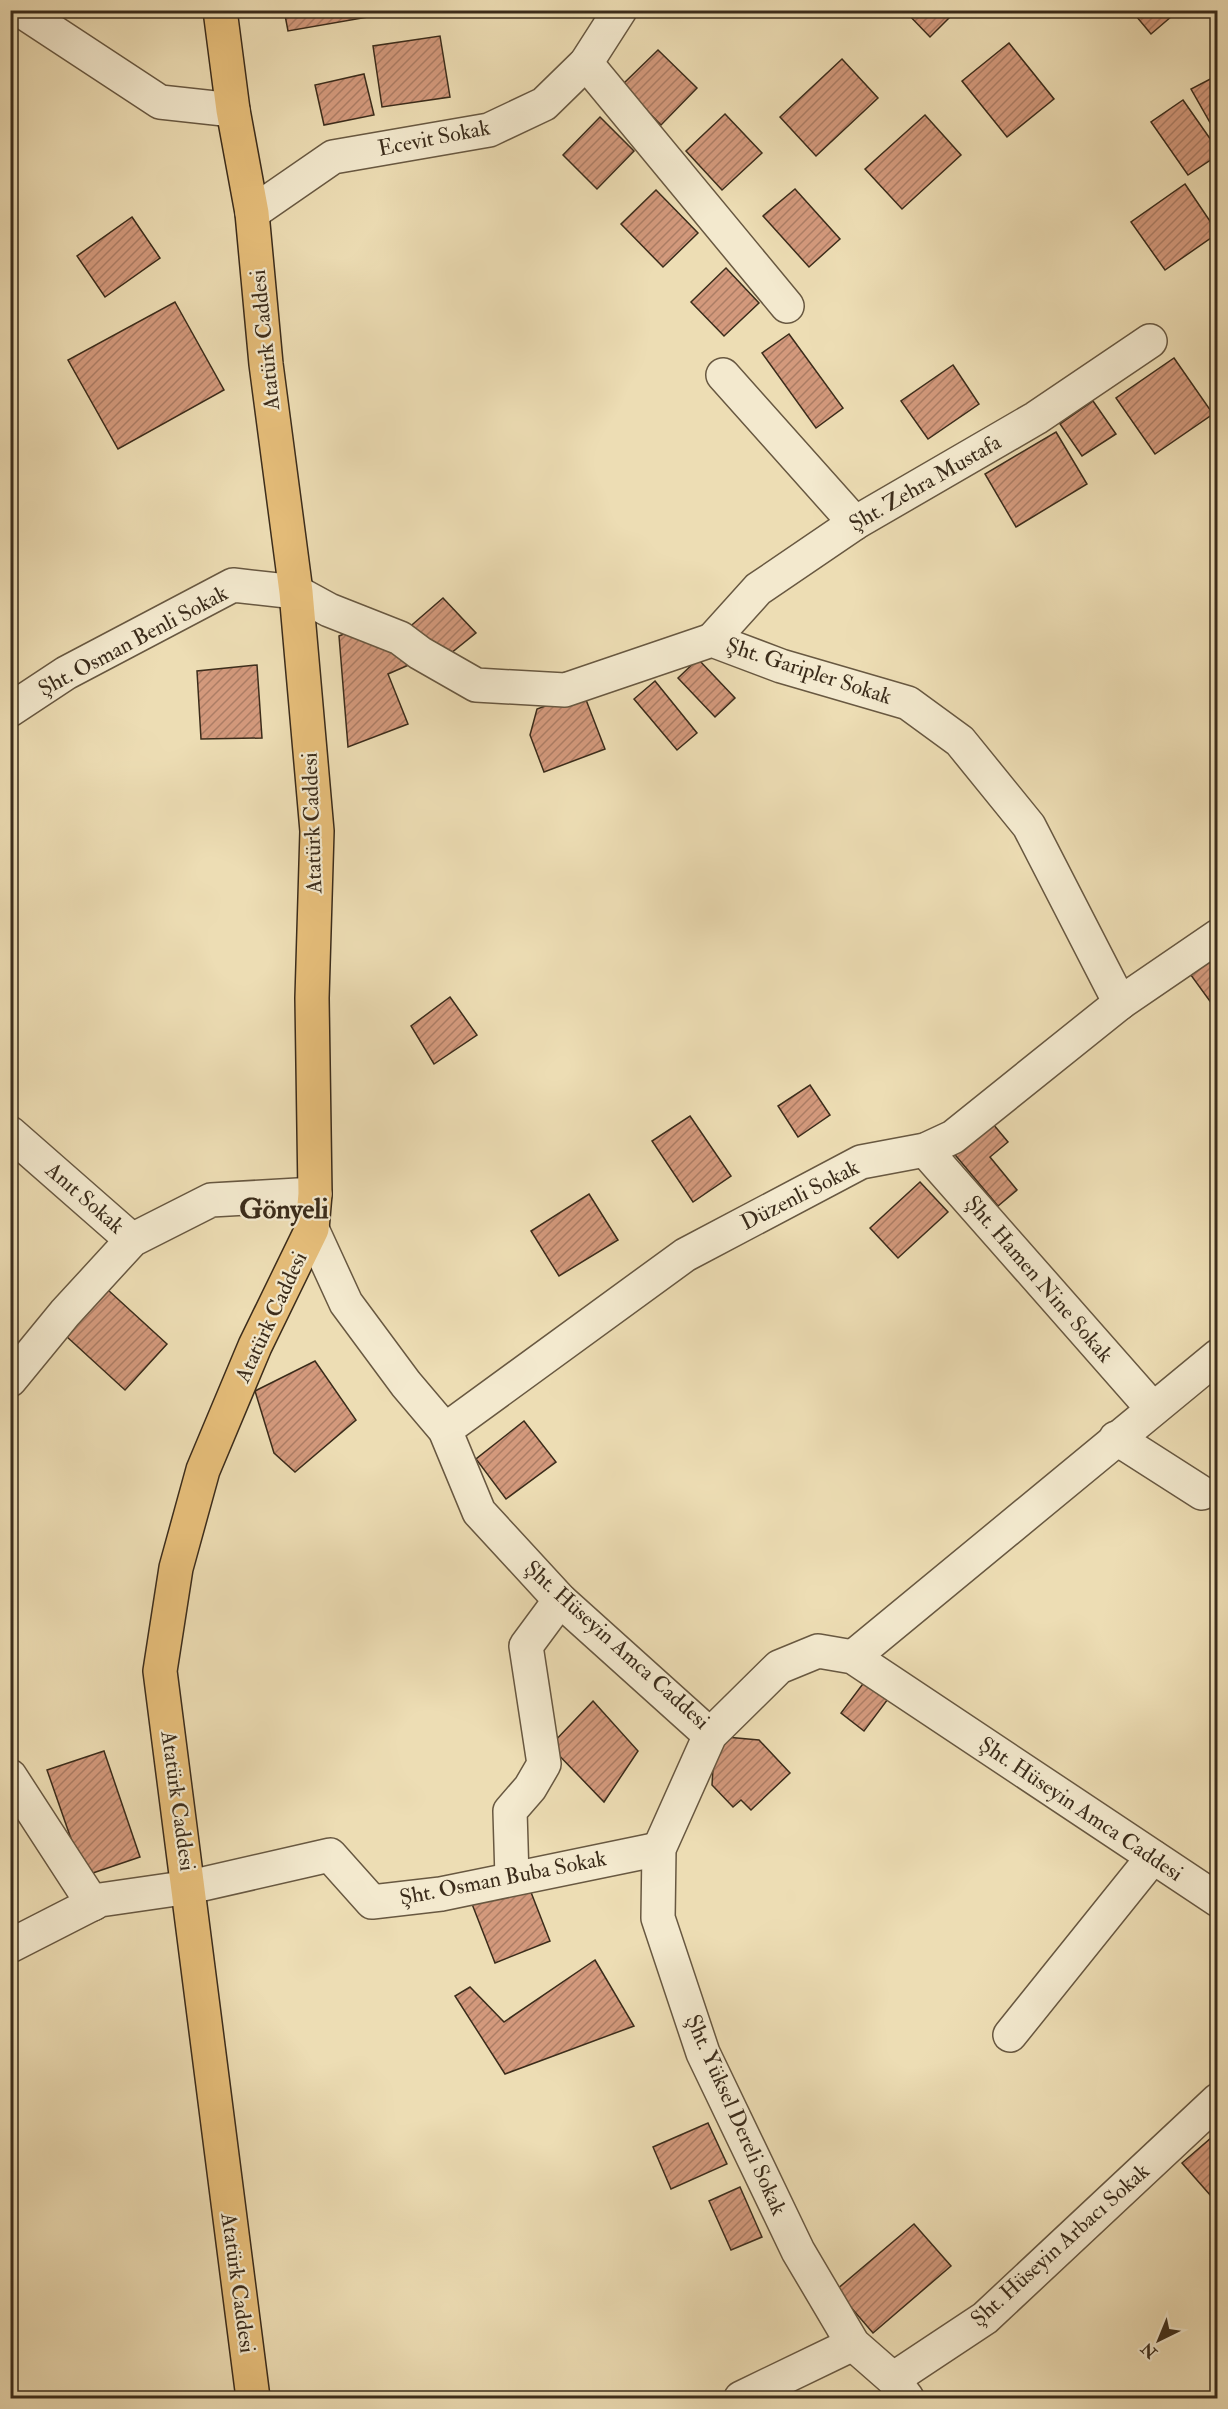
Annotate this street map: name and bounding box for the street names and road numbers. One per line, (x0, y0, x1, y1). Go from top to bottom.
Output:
street label: Ecevit Sokak (376, 113, 493, 163)
street label: Atatürk Caddesi (244, 268, 286, 413)
street label: Şht. Zehra Mustafa (844, 428, 1007, 538)
street label: Şht. Osman Benli Sokak (33, 579, 233, 703)
street label: Şht. Garipler Sokak (722, 631, 896, 712)
street label: Atatürk Caddesi (296, 752, 328, 895)
street label: Düzenli Sokak (736, 1153, 864, 1237)
street label: Anıt Sokak (39, 1155, 131, 1240)
street label: Şht. Hamen Nine Sokak (959, 1190, 1119, 1369)
street label: Atatürk Caddesi (228, 1247, 314, 1388)
street label: Şht. Hüseyin Amca Caddesi (518, 1554, 716, 1736)
street label: Atatürk Caddesi (154, 1728, 202, 1873)
street label: Şht. Hüseyin Amca Caddesi (974, 1730, 1188, 1888)
street label: Şht. Osman Buba Sokak (397, 1844, 609, 1912)
street label: Şht. Yüksel Dereli Sokak (679, 2010, 793, 2220)
street label: Şht. Hüseyin Arbacı Sokak (965, 2157, 1156, 2333)
street label: Atatürk Caddesi (214, 2210, 262, 2355)

